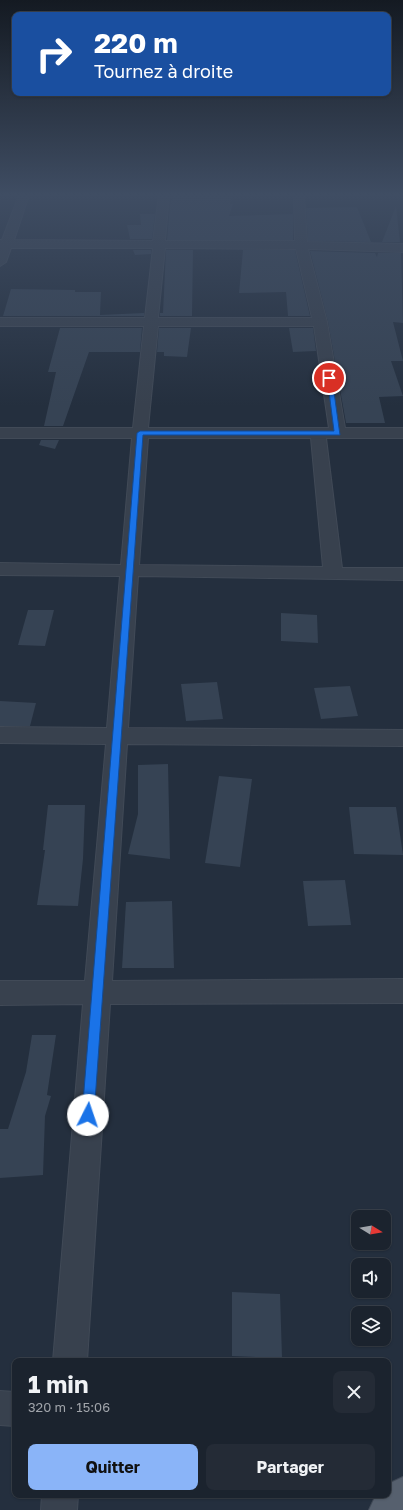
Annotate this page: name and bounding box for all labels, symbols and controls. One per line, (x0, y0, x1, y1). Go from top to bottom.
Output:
text: 220 m (94, 26, 178, 59)
icon: right (28, 28, 80, 80)
text: Tournez à droite (94, 60, 233, 82)
pin (312, 361, 346, 395)
icon: arrive (318, 367, 340, 389)
position arrow (67, 1094, 109, 1136)
north arrow (351, 1210, 391, 1250)
map controls (351, 1210, 391, 1346)
button: sound (351, 1258, 391, 1298)
button: layers (351, 1306, 391, 1346)
text: 1 min (28, 1369, 88, 1398)
button: close (333, 1371, 375, 1413)
text: 320 m · 15:06 (28, 1399, 110, 1415)
button: Quitter (28, 1444, 198, 1490)
button: Partager (206, 1444, 375, 1490)

